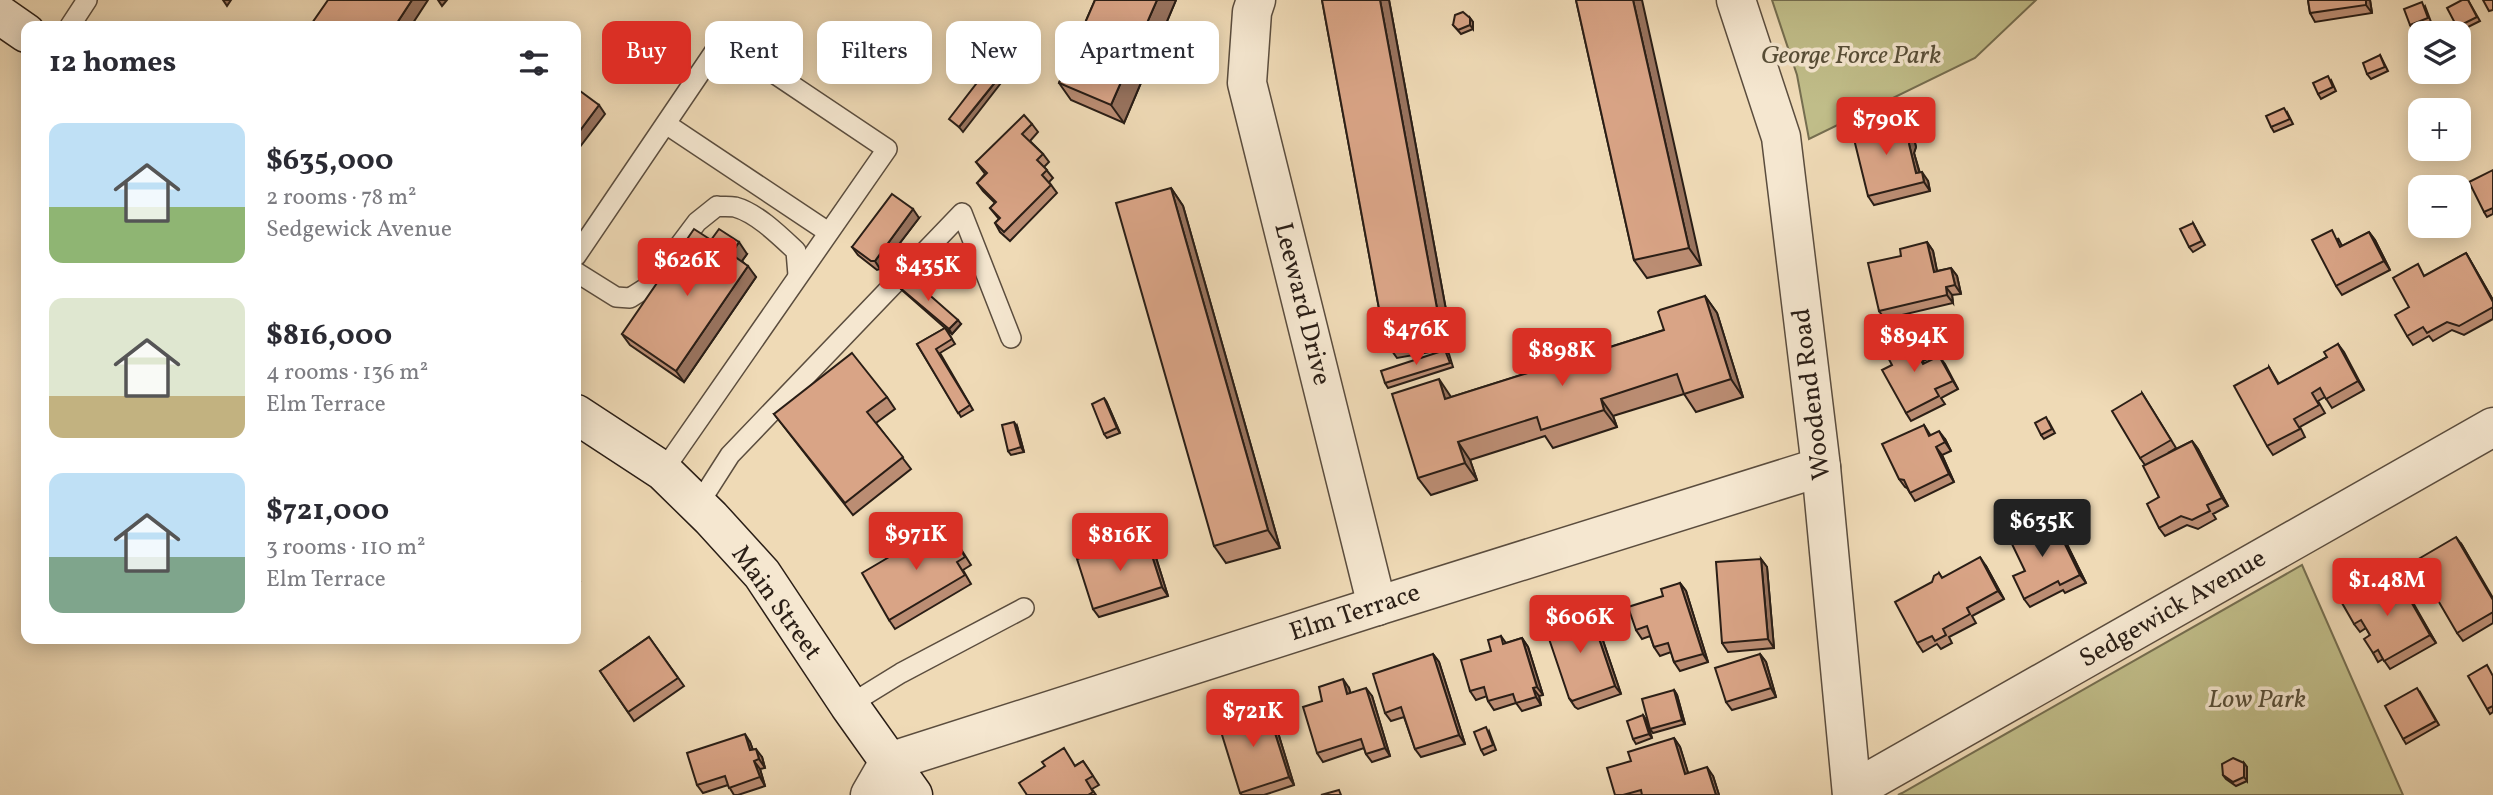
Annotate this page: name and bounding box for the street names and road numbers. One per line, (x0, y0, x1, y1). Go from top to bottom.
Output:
street label: Leeward Drive (1264, 219, 1340, 389)
street label: Woodend Road (1784, 306, 1840, 482)
street label: Main Street (722, 538, 830, 668)
street label: Sedgewick Avenue (2073, 541, 2273, 677)
street label: Elm Terrace (1285, 575, 1425, 651)

